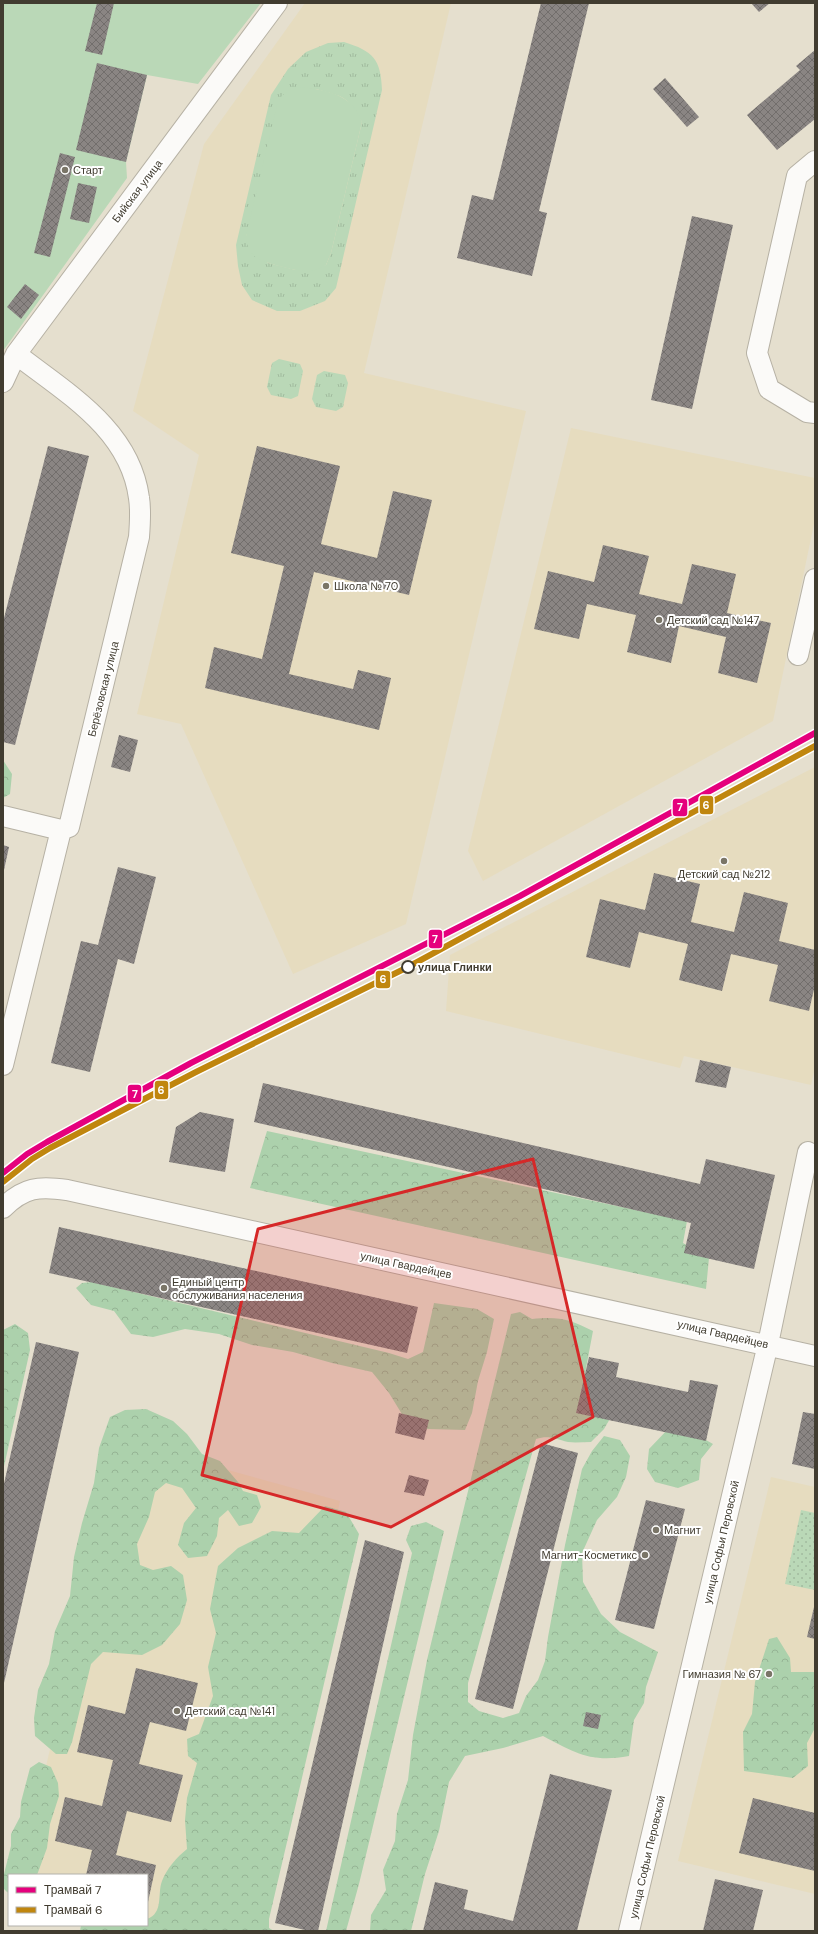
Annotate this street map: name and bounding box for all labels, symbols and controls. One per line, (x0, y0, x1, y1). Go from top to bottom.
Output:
street label: Бийская улица (109, 156, 166, 225)
place label: Старт (73, 163, 103, 177)
marker: Старт (60, 165, 70, 175)
place label: Школа № 70 (334, 579, 398, 593)
marker: Школа № 70 (321, 581, 331, 591)
place label: Детский сад №147 (667, 613, 760, 627)
marker: Детский сад №147 (654, 615, 664, 625)
street label: Берёзовская улица (84, 639, 122, 738)
line badge: 6 (699, 795, 714, 815)
line badge: 7 (672, 798, 688, 817)
text: 6 (703, 798, 710, 812)
text: 7 (677, 800, 683, 814)
marker: Детский сад №212 (719, 856, 729, 866)
place label: Детский сад №212 (678, 867, 770, 881)
line badge: 7 (428, 929, 443, 949)
text: 7 (432, 932, 438, 946)
marker: улица Глинки (401, 960, 415, 974)
place label: улица Глинки (418, 960, 492, 974)
line badge: 6 (375, 970, 391, 989)
text: 6 (380, 972, 387, 986)
line badge: 6 (154, 1080, 169, 1100)
text: 6 (158, 1083, 165, 1097)
line badge: 7 (127, 1084, 142, 1103)
text: 7 (132, 1087, 138, 1101)
street label: улица Гвардейцев (359, 1248, 453, 1282)
place label: Единый центр обслуживания населения (172, 1275, 302, 1302)
marker: Единый центр обслуживания населения (159, 1283, 169, 1293)
street label: улица Гвардейцев (676, 1317, 770, 1351)
street label: улица Софьи Перовской (700, 1479, 742, 1605)
place label: Магнит (664, 1523, 701, 1537)
marker: Магнит (651, 1525, 661, 1535)
place label: Магнит-Косметикс (541, 1548, 637, 1562)
marker: Магнит-Косметикс (640, 1550, 650, 1560)
place label: Гимназия № 67 (683, 1667, 761, 1681)
marker: Гимназия № 67 (764, 1669, 774, 1679)
place label: Детский сад №141 (185, 1704, 275, 1718)
marker: Детский сад №141 (172, 1706, 182, 1716)
street label: улица Софьи Перовской (626, 1794, 668, 1920)
legend (8, 1874, 148, 1926)
text: Трамвай 7 (44, 1882, 101, 1898)
text: Трамвай 6 (44, 1902, 103, 1918)

